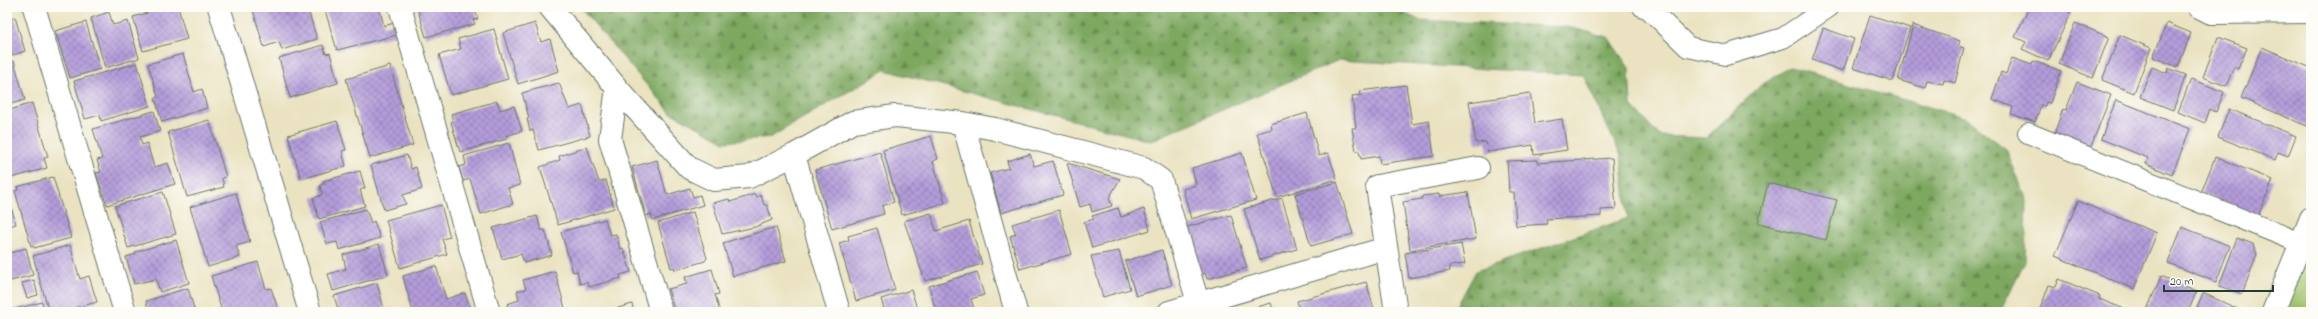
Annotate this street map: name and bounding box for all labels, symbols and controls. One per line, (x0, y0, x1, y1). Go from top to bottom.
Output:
scale bar (2164, 267, 2273, 293)
text: 20 m (2170, 273, 2193, 291)

